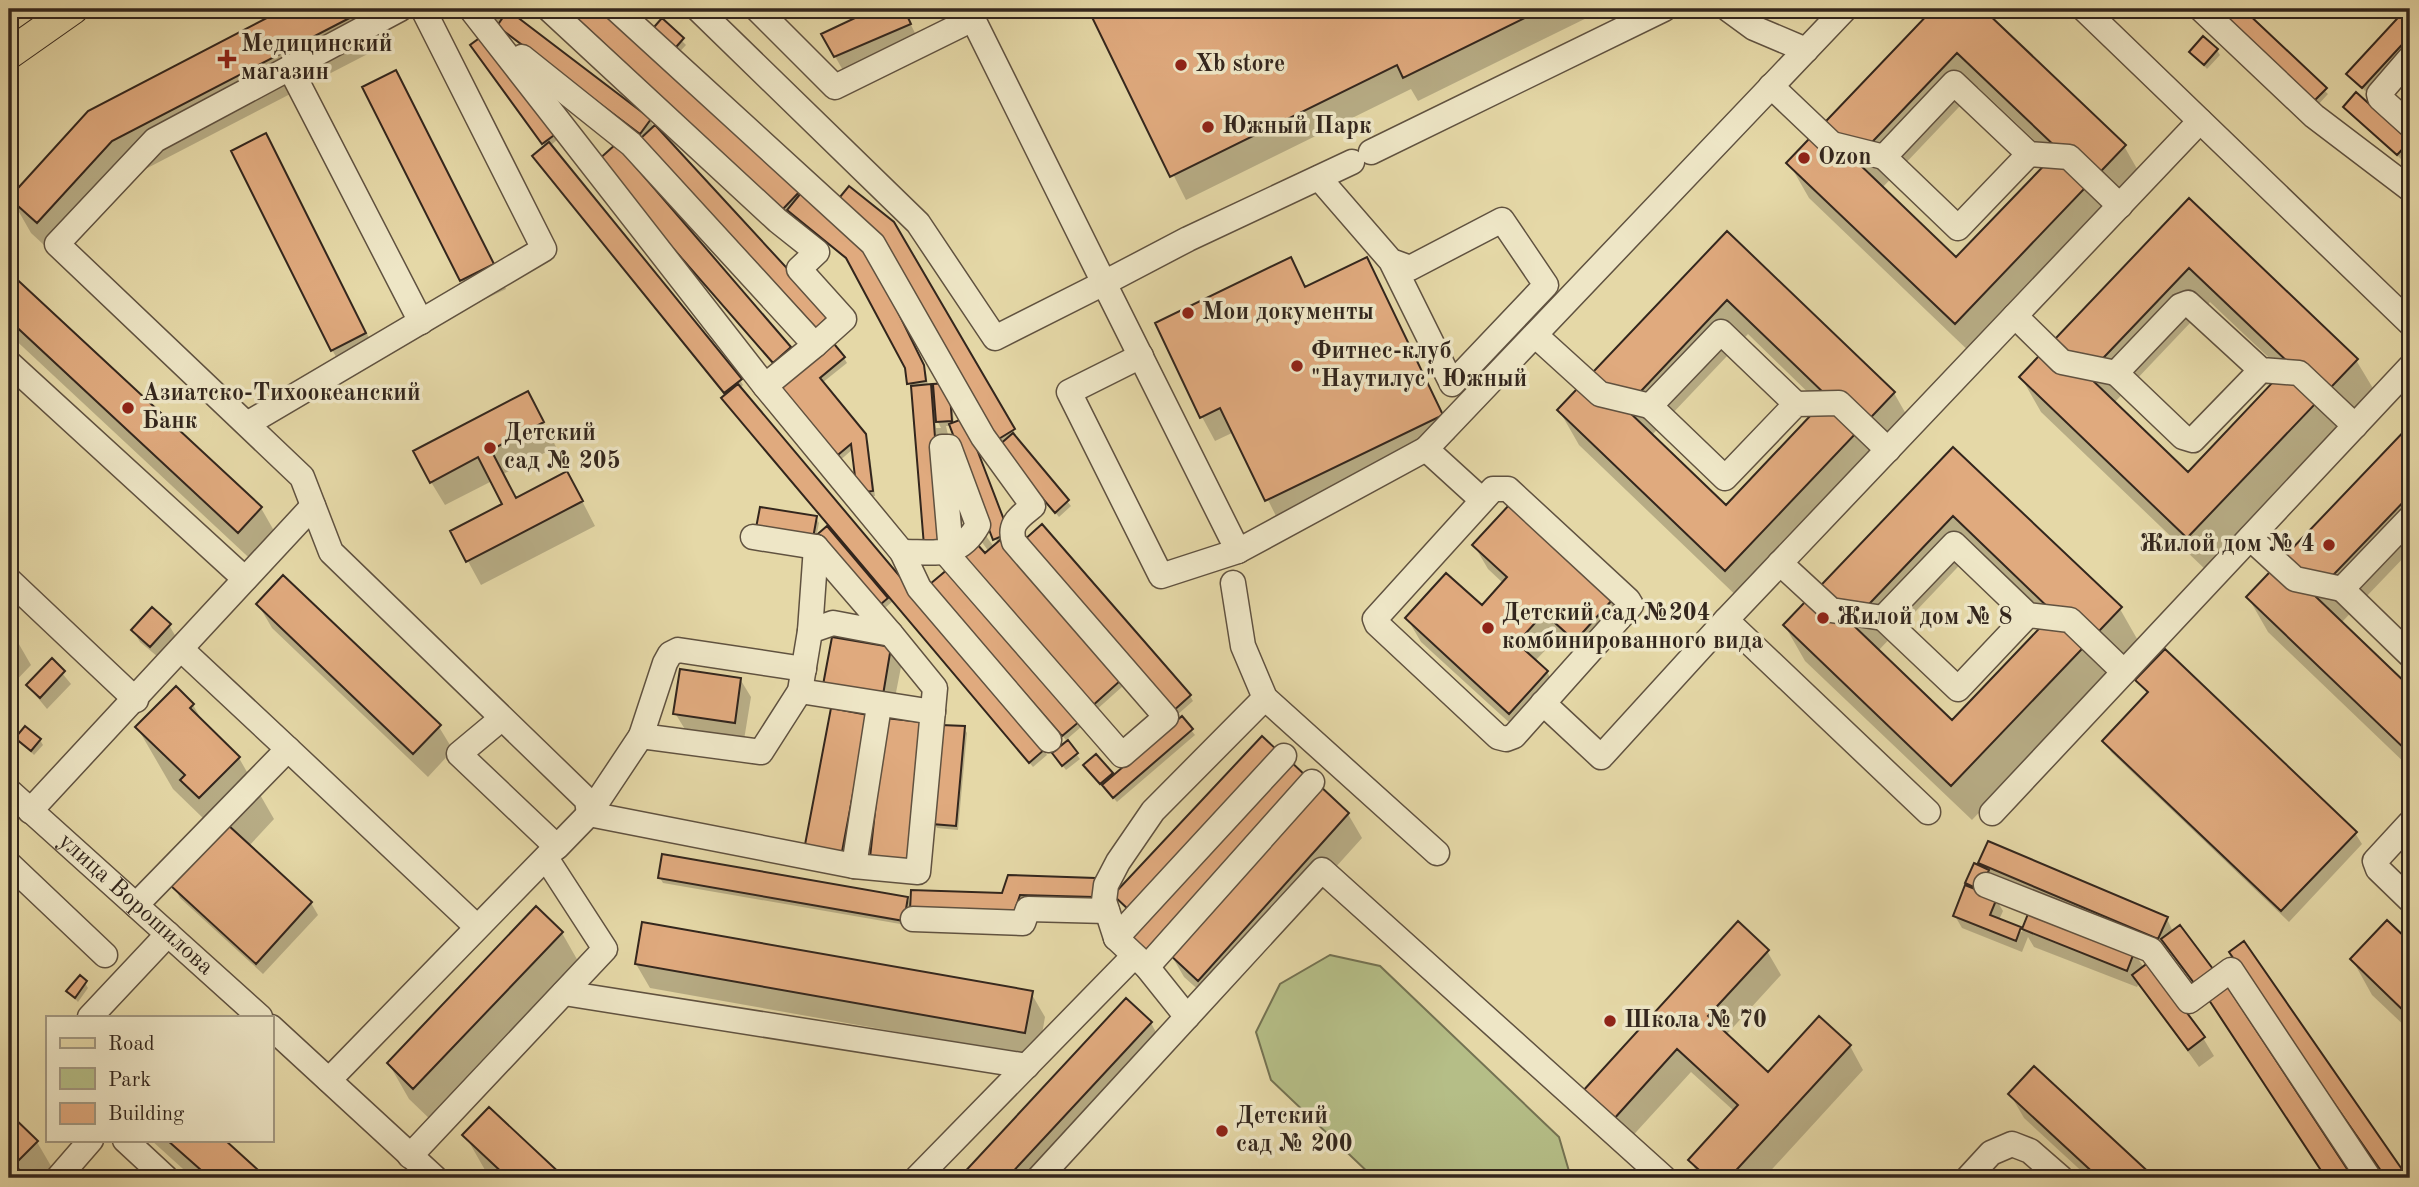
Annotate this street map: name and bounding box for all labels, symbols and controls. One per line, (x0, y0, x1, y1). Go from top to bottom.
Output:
place label: Медицинский магазин (241, 33, 393, 85)
marker: Медицинский магазин (219, 51, 235, 67)
place label: Xb store (1195, 53, 1285, 77)
marker: Xb store (1173, 57, 1189, 73)
place label: Южный Парк (1222, 115, 1372, 139)
marker: Южный Парк (1200, 119, 1216, 135)
place label: Ozon (1818, 146, 1872, 170)
marker: Ozon (1796, 150, 1812, 166)
place label: Мои документы (1202, 301, 1374, 325)
marker: Мои документы (1180, 305, 1196, 321)
place label: Фитнес-клуб "Наутилус" Южный (1311, 340, 1527, 392)
marker: Фитнес-клуб "Наутилус" Южный (1289, 358, 1305, 374)
place label: Азиатско-Тихоокеанский Банк (142, 382, 421, 434)
marker: Азиатско-Тихоокеанский Банк (120, 400, 136, 416)
place label: Детский сад № 205 (504, 422, 621, 474)
marker: Детский сад № 205 (482, 440, 498, 456)
place label: Жилой дом № 4 (2140, 533, 2315, 557)
marker: Жилой дом № 4 (2321, 537, 2337, 553)
place label: Детский сад №204 комбинированного вида (1502, 602, 1763, 654)
place label: Жилой дом № 8 (1837, 606, 2012, 630)
marker: Жилой дом № 8 (1815, 610, 1831, 626)
marker: Детский сад №204 комбинированного вида (1480, 620, 1496, 636)
street label: улица Ворошилова (53, 829, 218, 981)
place label: Школа № 70 (1624, 1009, 1767, 1033)
marker: Школа № 70 (1602, 1013, 1618, 1029)
legend (46, 1016, 273, 1142)
text: Road (108, 1034, 155, 1055)
text: Park (108, 1070, 151, 1091)
text: Building (108, 1104, 185, 1125)
place label: Детский сад № 200 (1236, 1105, 1353, 1157)
marker: Детский сад № 200 (1214, 1123, 1230, 1139)

